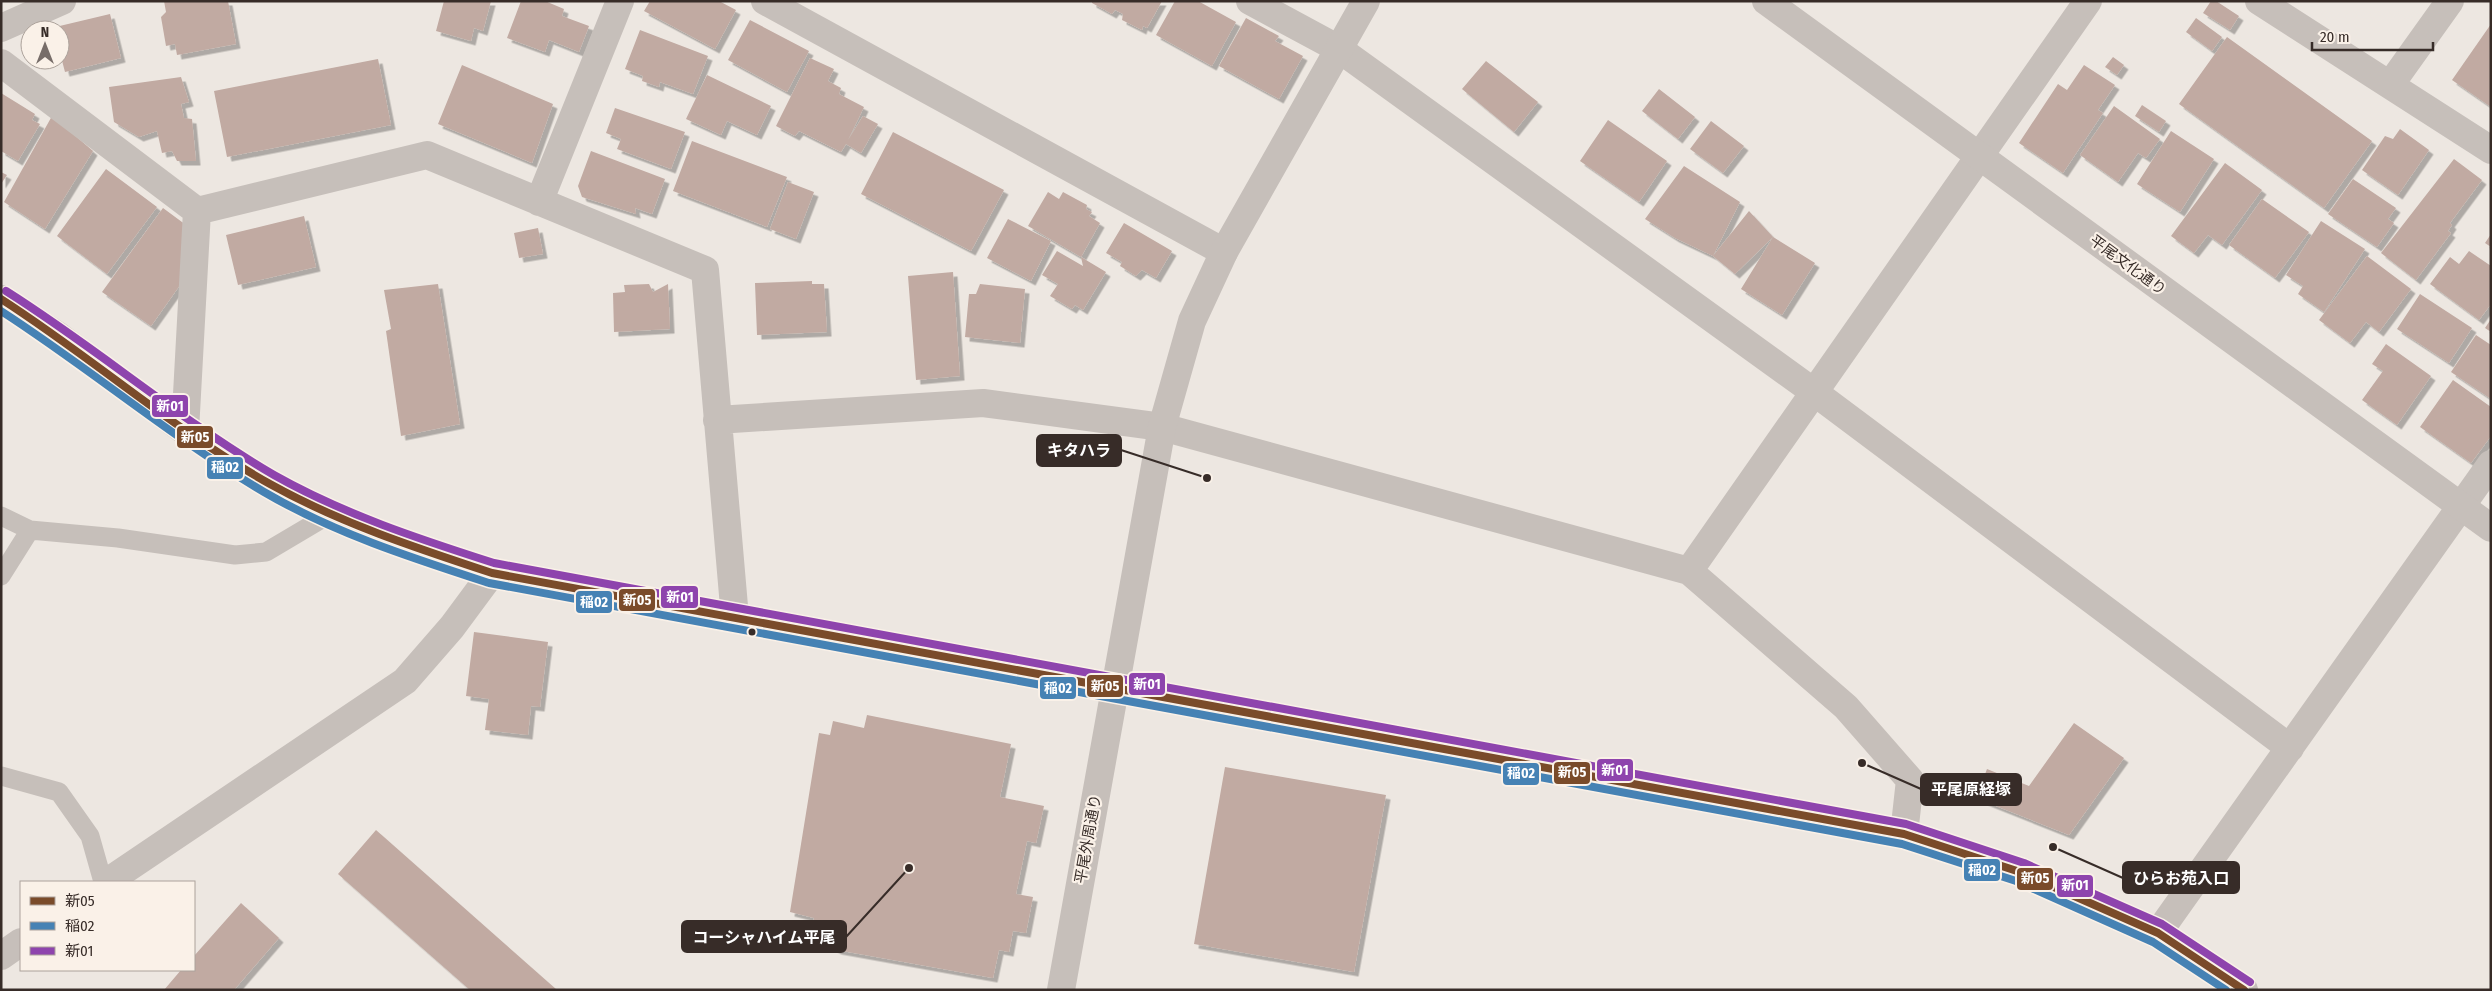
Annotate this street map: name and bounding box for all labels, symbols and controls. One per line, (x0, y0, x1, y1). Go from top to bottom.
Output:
north arrow (20, 20, 70, 70)
scale bar (2312, 20, 2433, 52)
text: N (41, 24, 49, 41)
text: 20 m (2320, 28, 2350, 46)
street label: 平尾文化通り (2086, 231, 2170, 299)
line badge: 新01 (151, 394, 189, 418)
text: 新01 (156, 398, 184, 415)
line badge: 新05 (176, 425, 214, 449)
text: 新05 (181, 429, 209, 446)
callout: キタハラ (1037, 435, 1121, 466)
text: キタハラ (1047, 441, 1111, 460)
line badge: 稲02 (206, 456, 244, 480)
text: 稲02 (211, 459, 240, 476)
line badge: 新01 (660, 585, 699, 609)
line badge: 新05 (618, 588, 656, 612)
text: 新01 (666, 589, 694, 606)
line badge: 稲02 (575, 590, 613, 614)
text: 新05 (623, 592, 651, 609)
text: 稲02 (580, 594, 609, 611)
unlabelled marker (747, 627, 757, 637)
line badge: 新01 (1128, 672, 1166, 696)
line badge: 新05 (1086, 674, 1124, 698)
line badge: 稲02 (1039, 676, 1077, 700)
text: 新01 (1133, 676, 1161, 693)
text: 新05 (1091, 678, 1119, 695)
text: 稲02 (1044, 680, 1073, 697)
line badge: 新01 (1596, 758, 1634, 782)
line badge: 新05 (1553, 761, 1591, 785)
line badge: 稲02 (1502, 762, 1540, 786)
text: 新01 (1601, 762, 1629, 779)
text: 新05 (1558, 764, 1586, 781)
text: 稲02 (1507, 765, 1536, 782)
callout: 平尾原経塚 (1921, 774, 2021, 805)
text: 平尾原経塚 (1931, 780, 2011, 799)
street label: 平尾外周通り (1071, 793, 1105, 885)
line badge: 稲02 (1963, 858, 2001, 882)
text: 稲02 (1968, 862, 1997, 879)
callout: ひらお苑入口 (2123, 862, 2239, 893)
line badge: 新05 (2016, 867, 2054, 891)
text: ひらお苑入口 (2133, 869, 2229, 888)
text: 新05 (2021, 870, 2049, 887)
line badge: 新01 (2056, 874, 2094, 898)
text: 新01 (2061, 877, 2089, 894)
legend (20, 881, 195, 971)
text: 新05 (65, 892, 95, 910)
text: 稲02 (65, 917, 95, 935)
callout: コーシャハイム平尾 (682, 921, 846, 952)
text: コーシャハイム平尾 (692, 928, 836, 947)
text: 新01 (65, 942, 93, 960)

